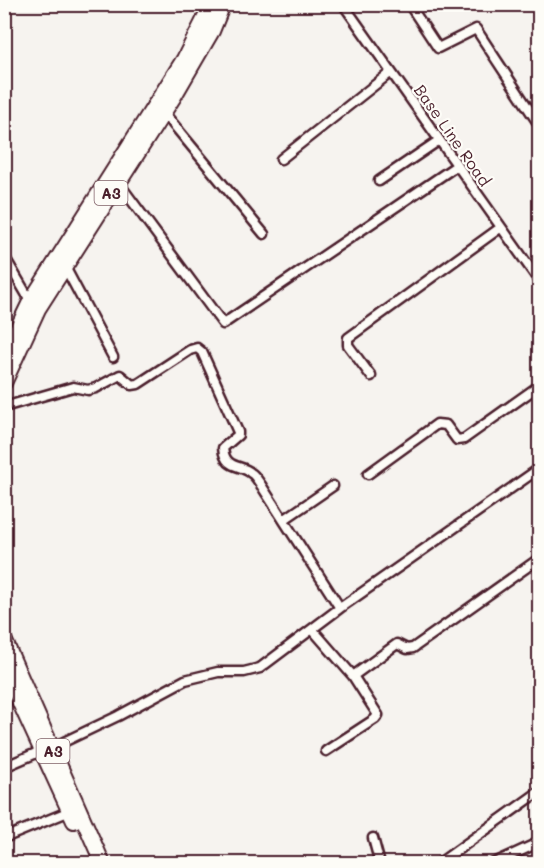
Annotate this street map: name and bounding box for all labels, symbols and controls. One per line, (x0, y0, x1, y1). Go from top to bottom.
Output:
street label: Base Line Road (410, 80, 496, 190)
road number: A3 (94, 181, 128, 205)
road number: A3 (36, 739, 70, 763)

